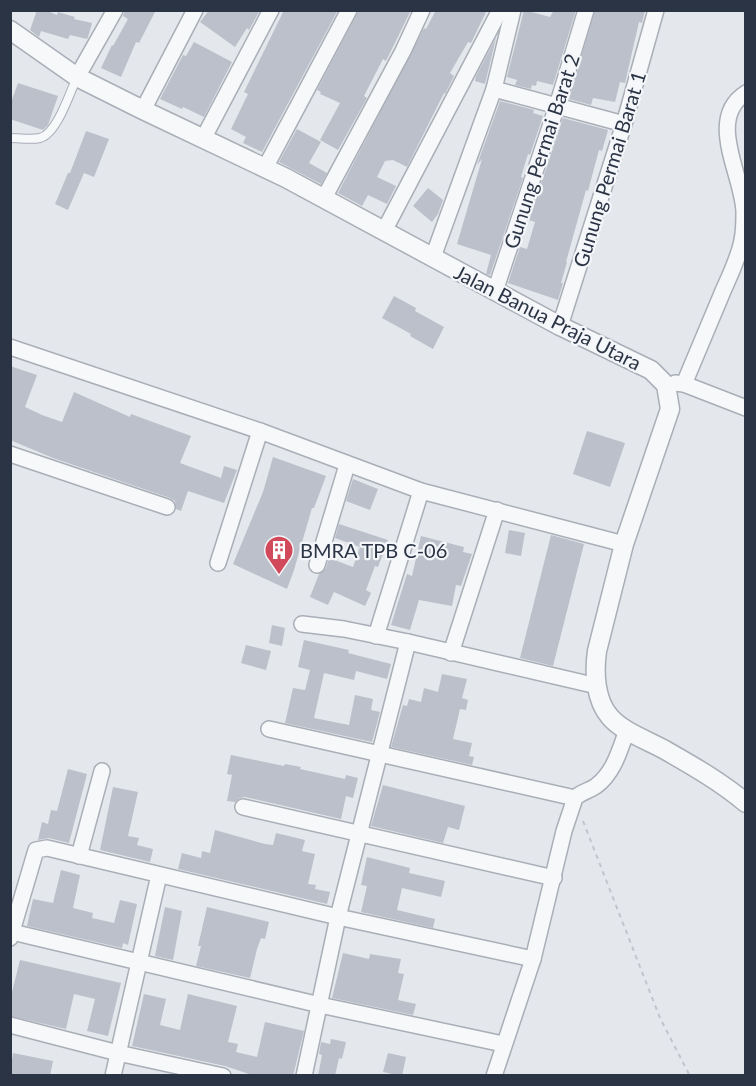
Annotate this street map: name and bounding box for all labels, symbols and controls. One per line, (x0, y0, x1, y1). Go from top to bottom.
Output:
street label: Gunung Permai Barat 2 (498, 50, 584, 252)
street label: Gunung Permai Barat 1 (568, 68, 650, 270)
street label: Jalan Banua Praja Utara (451, 259, 645, 375)
building icon: BMRA TPB C-06 (263, 534, 295, 576)
place label: BMRA TPB C-06 (300, 538, 447, 562)

